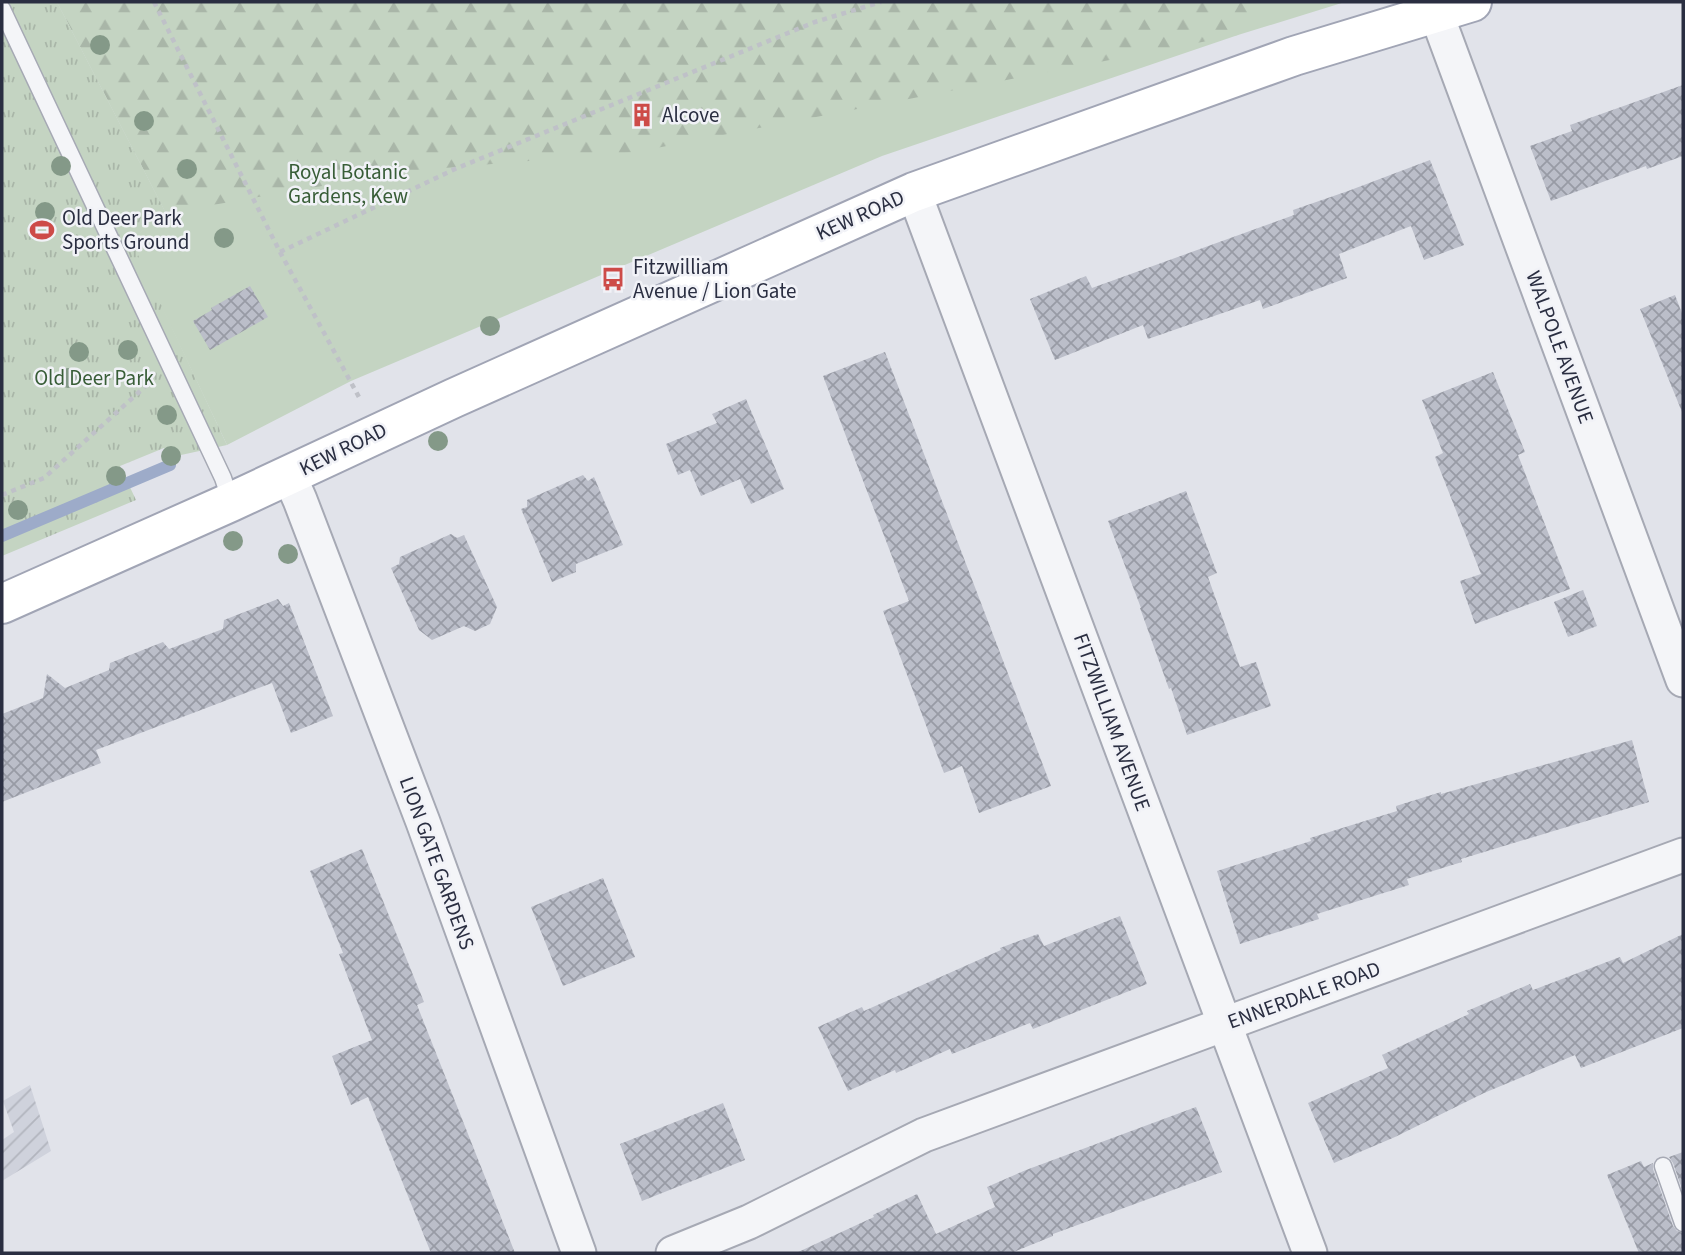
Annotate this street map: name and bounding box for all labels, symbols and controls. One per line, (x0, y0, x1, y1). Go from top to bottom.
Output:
place label: Alcove (662, 100, 719, 130)
building icon: Alcove (628, 101, 656, 129)
park label: Royal Botanic Gardens, Kew (288, 157, 408, 211)
street label: KEW ROAD (811, 182, 909, 248)
place label: Old Deer Park Sports Ground (62, 203, 189, 257)
sports icon: Old Deer Park Sports Ground (28, 216, 56, 244)
place label: Fitzwilliam Avenue / Lion Gate (633, 252, 796, 306)
bus stop icon: Fitzwilliam Avenue / Lion Gate (599, 265, 627, 293)
street label: WALPOLE AVENUE (1518, 266, 1602, 428)
park label: Old Deer Park (34, 363, 154, 393)
street label: KEW ROAD (294, 415, 392, 483)
street label: FITZWILLIAM AVENUE (1066, 629, 1158, 815)
street label: LION GATE GARDENS (392, 772, 482, 954)
street label: ENNERDALE ROAD (1223, 953, 1385, 1037)

